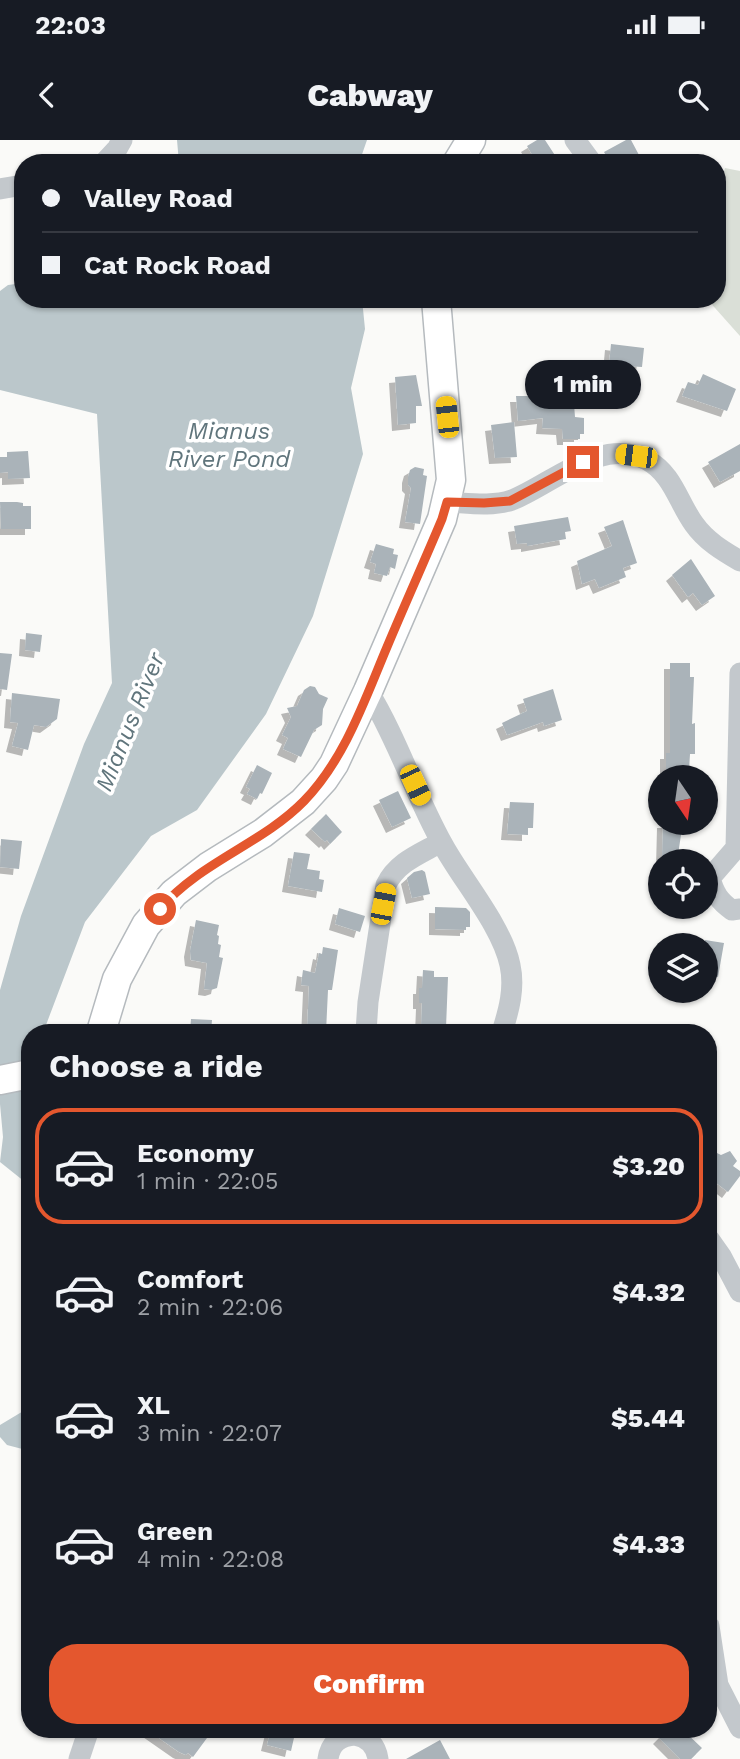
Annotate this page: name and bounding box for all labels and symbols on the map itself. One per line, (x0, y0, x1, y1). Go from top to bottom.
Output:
callout: 1 min (525, 360, 641, 410)
car (435, 395, 460, 439)
water label: Mianus River Pond (168, 417, 291, 473)
car (614, 443, 659, 469)
route end (567, 446, 599, 478)
water label: Mianus River (90, 647, 171, 795)
car (397, 762, 434, 808)
north arrow (648, 765, 718, 835)
car (369, 881, 398, 927)
route start (144, 893, 176, 925)

